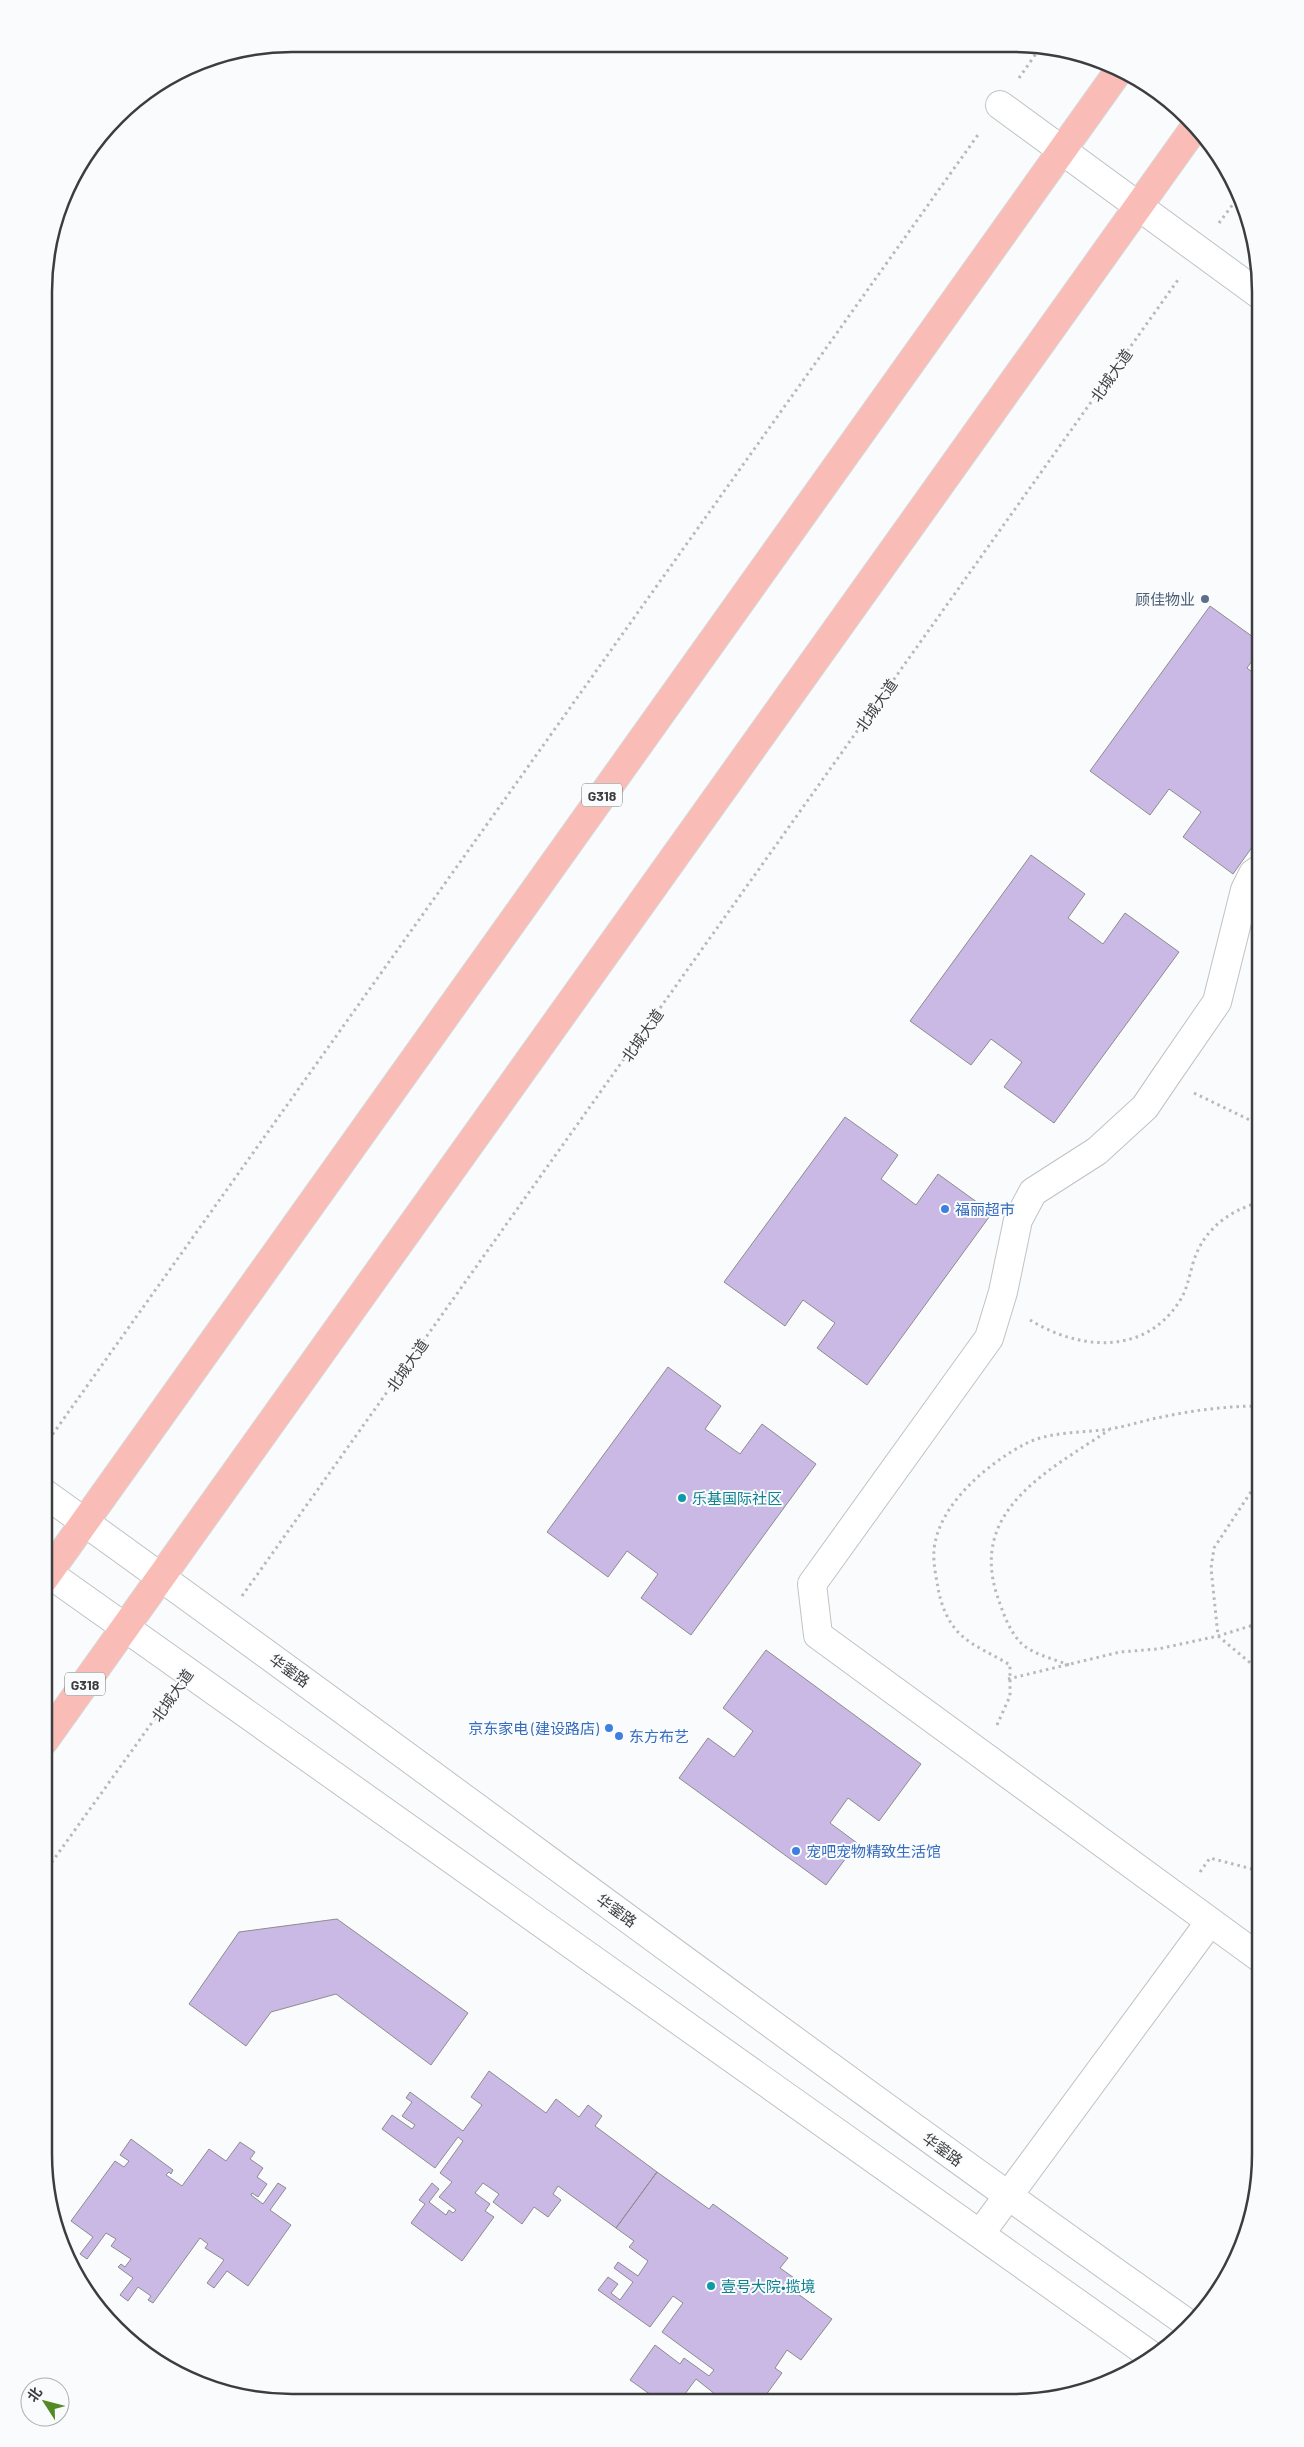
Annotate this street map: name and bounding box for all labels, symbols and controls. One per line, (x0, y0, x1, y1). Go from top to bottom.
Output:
street label: 北城大道 (1086, 345, 1136, 405)
place label: 顾佳物业 (1135, 590, 1195, 608)
marker: 顾佳物业 (1199, 593, 1211, 605)
street label: 北城大道 (851, 675, 901, 735)
road number: G318 (582, 784, 622, 806)
street label: 北城大道 (617, 1005, 667, 1065)
place label: 福丽超市 (955, 1200, 1015, 1218)
marker: 福丽超市 (939, 1203, 951, 1215)
street label: 北城大道 (382, 1335, 432, 1395)
place label: 乐基国际社区 (692, 1489, 782, 1507)
marker: 乐基国际社区 (676, 1492, 688, 1504)
street label: 华蓥路 (267, 1649, 313, 1691)
street label: 北城大道 (147, 1665, 197, 1725)
road number: G318 (65, 1672, 105, 1696)
place label: 京东家电 (建设路店) (468, 1719, 599, 1737)
marker: 京东家电 (建设路店) (603, 1722, 615, 1734)
place label: 东方布艺 (629, 1727, 689, 1745)
marker: 东方布艺 (613, 1730, 625, 1742)
place label: 宠吧宠物精致生活馆 (806, 1842, 941, 1860)
marker: 宠吧宠物精致生活馆 (790, 1845, 802, 1857)
street label: 华蓥路 (594, 1889, 640, 1931)
street label: 华蓥路 (920, 2128, 966, 2170)
place label: 壹号大院•揽境 (721, 2277, 816, 2295)
marker: 壹号大院•揽境 (705, 2280, 717, 2292)
north arrow (20, 2377, 70, 2427)
text: 北 (23, 2383, 45, 2405)

